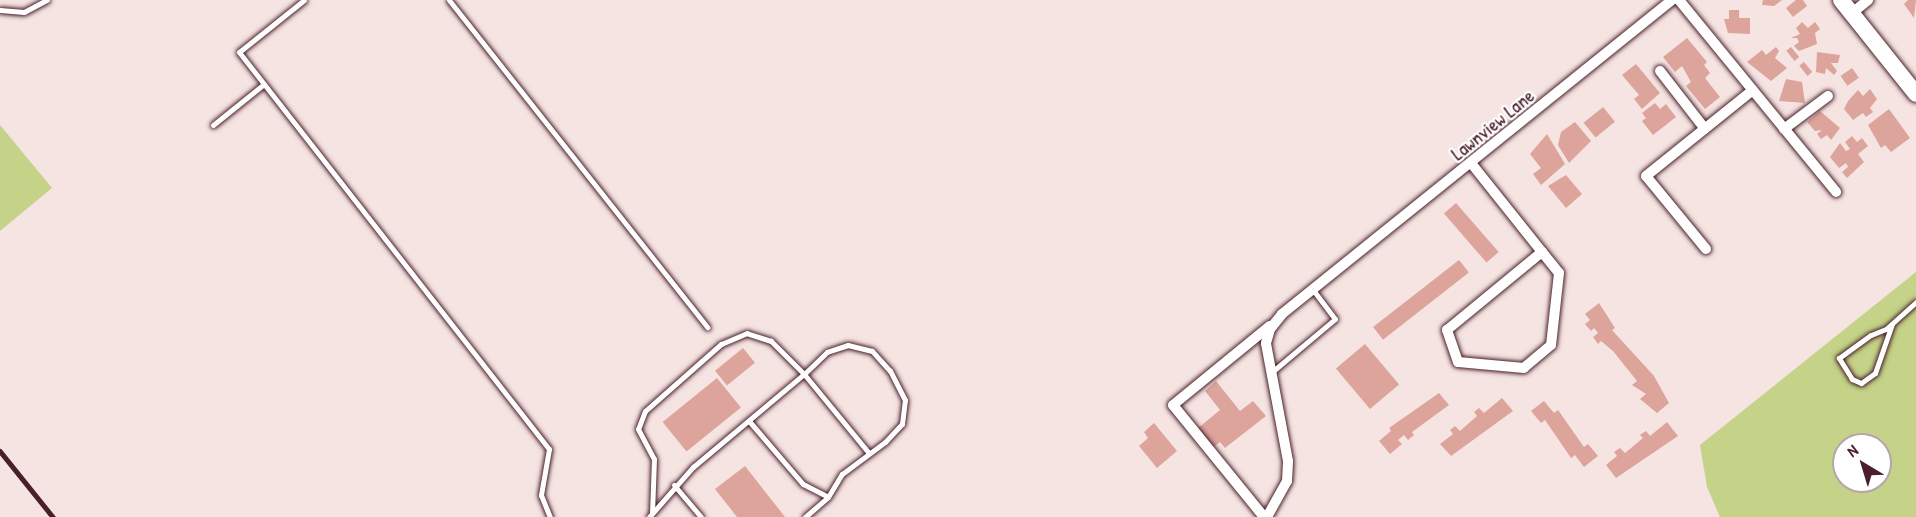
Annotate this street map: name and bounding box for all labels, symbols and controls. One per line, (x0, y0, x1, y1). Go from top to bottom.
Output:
street label: Lawnview Lane (1446, 83, 1538, 165)
north arrow (1832, 433, 1892, 493)
text: N (1842, 439, 1862, 462)

